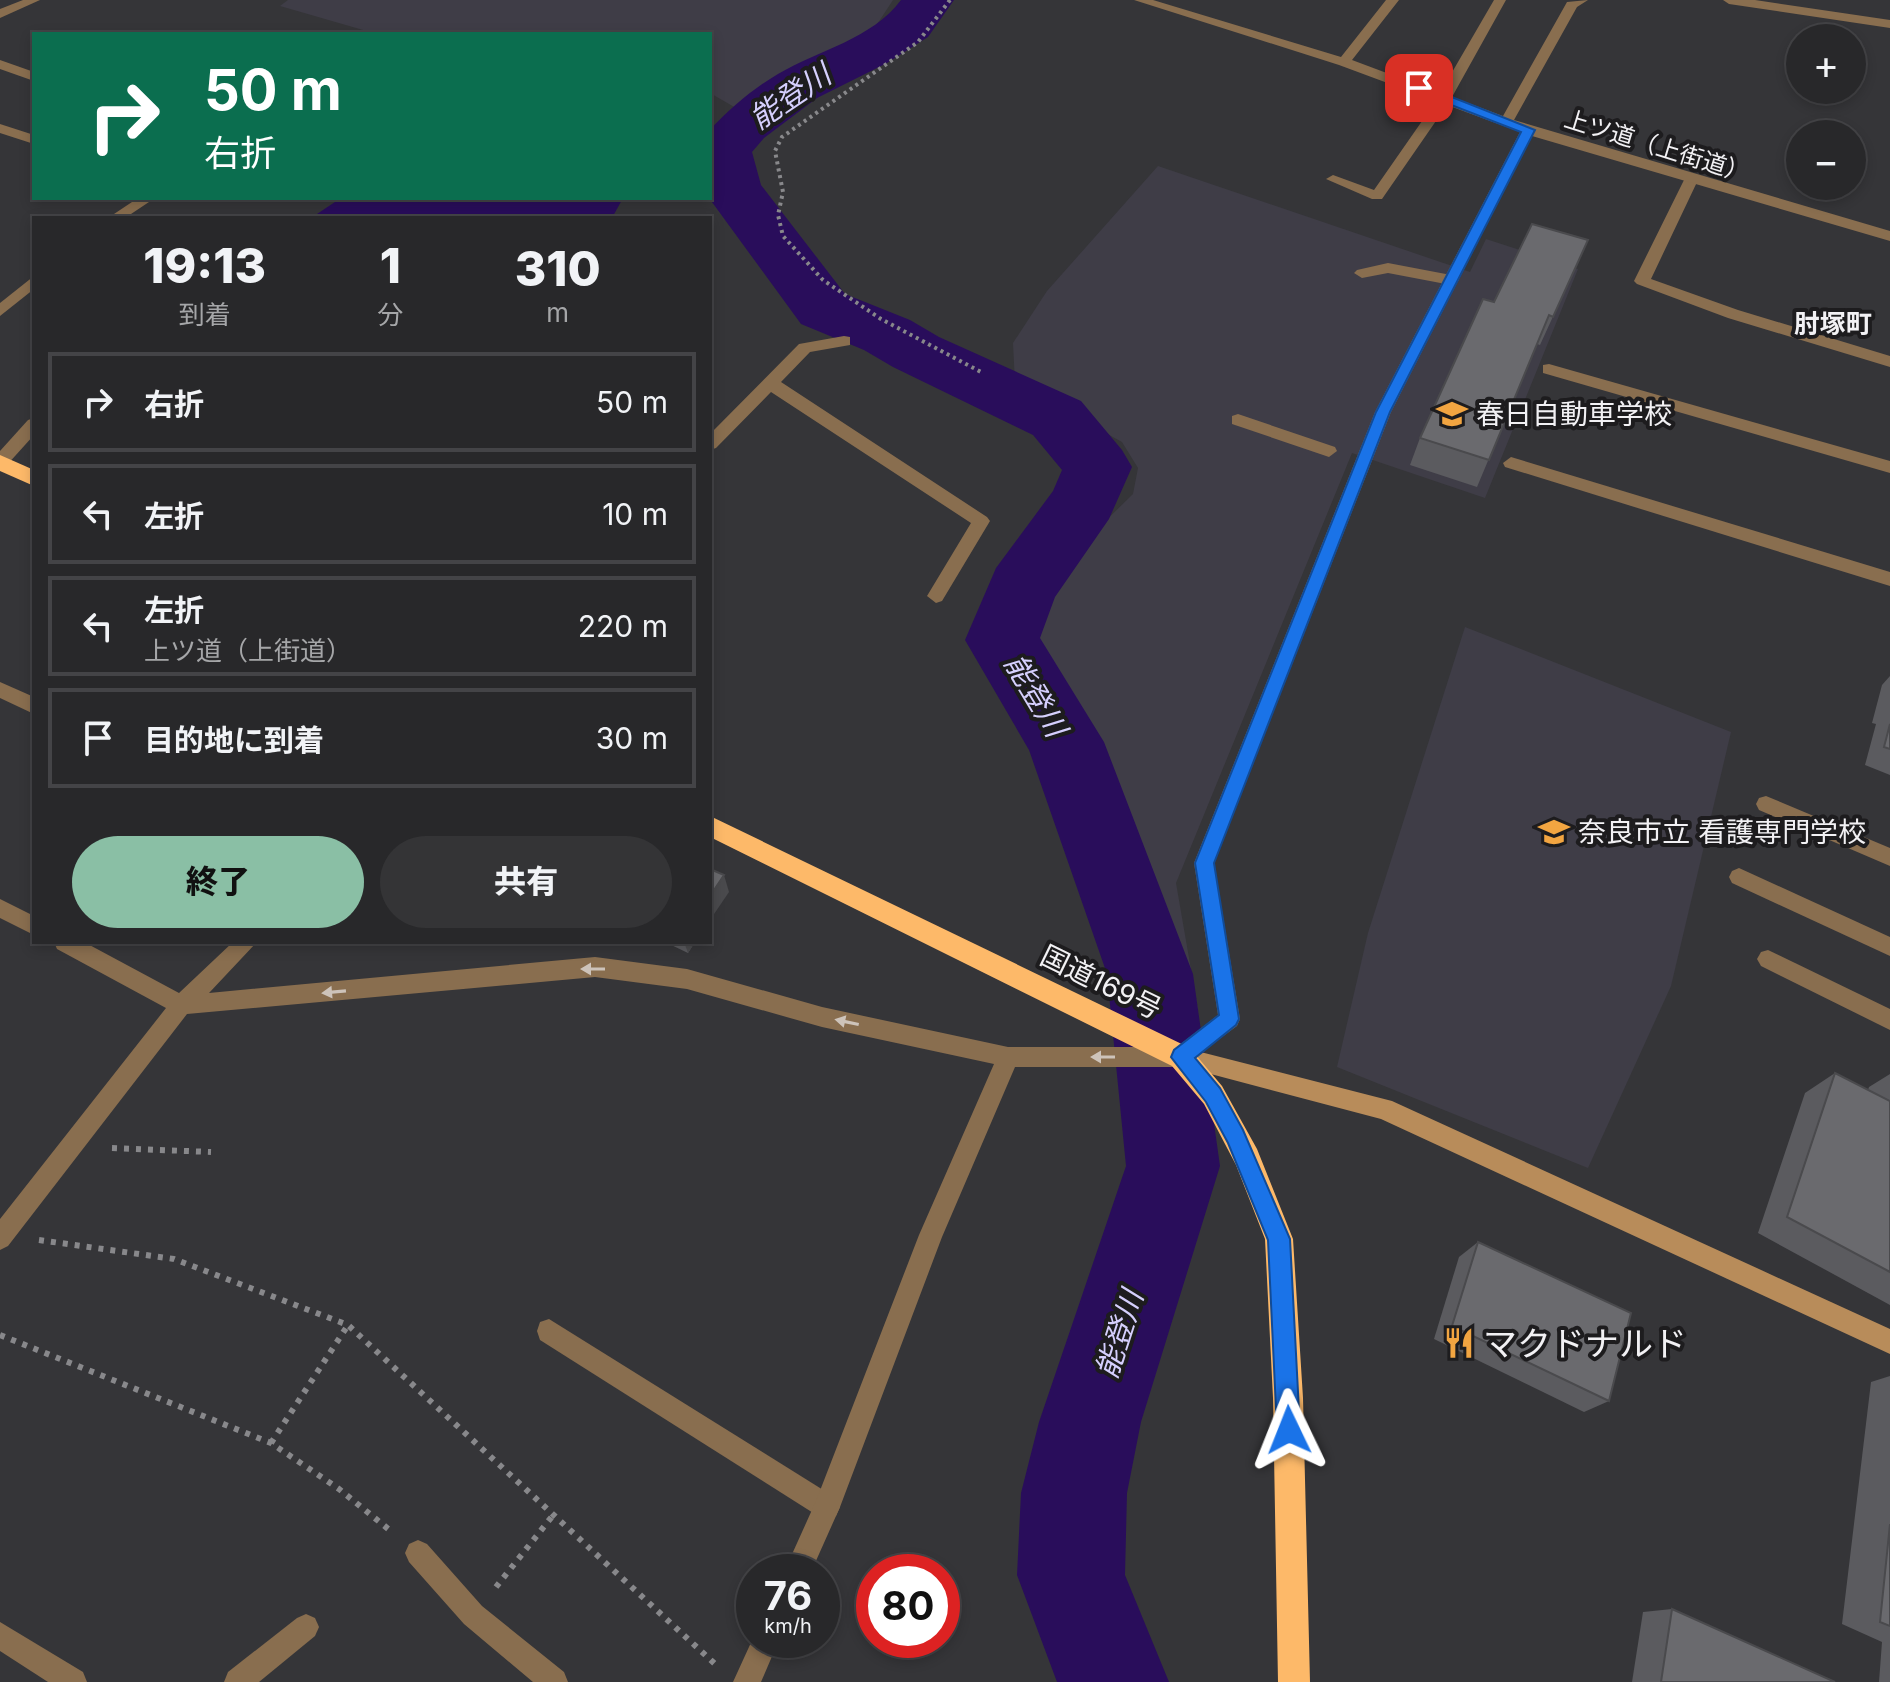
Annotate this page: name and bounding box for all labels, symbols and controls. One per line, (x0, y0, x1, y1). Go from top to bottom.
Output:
map controls (1786, 24, 1866, 200)
button: + (1786, 24, 1866, 104)
water label: 能登川 (743, 54, 840, 136)
pin (1385, 54, 1453, 122)
text: 50 m (204, 56, 342, 124)
icon: right (72, 64, 176, 168)
icon: arrive (1397, 66, 1441, 110)
street label: 上ツ道（上街道） (1561, 104, 1753, 188)
button: − (1786, 120, 1866, 200)
text: 右折 (204, 131, 276, 175)
text: 19:13 (143, 236, 266, 295)
text: 1 (380, 236, 401, 295)
text: 310 (515, 239, 601, 298)
text: m (546, 297, 569, 328)
text: 到着 (179, 299, 231, 330)
text: 分 (377, 299, 403, 330)
district label: 肘塚町 (1794, 308, 1872, 339)
icon: right (76, 380, 120, 424)
text: 50 m (596, 384, 668, 420)
text: 右折 (144, 386, 204, 422)
school or university icon: 春日自動車学校 (1435, 397, 1469, 431)
place label: 春日自動車学校 (1476, 397, 1672, 431)
icon: left (76, 492, 120, 536)
text: 10 m (602, 496, 668, 532)
text: 左折 (144, 498, 204, 534)
text: 左折 (144, 592, 204, 628)
icon: left (76, 604, 120, 648)
text: 220 m (578, 608, 668, 644)
text: 上ツ道（上街道） (144, 635, 352, 666)
water label: 能登川 (997, 647, 1076, 745)
icon: arrive (76, 716, 120, 760)
text: 30 m (596, 720, 668, 756)
text: 目的地に到着 (144, 722, 324, 758)
school or university icon: 奈良市立 看護専門学校 (1537, 815, 1571, 849)
place label: 奈良市立 看護専門学校 (1578, 815, 1866, 849)
button: 終了 (72, 836, 364, 928)
button: 共有 (380, 836, 672, 928)
street label: 国道169号 (1035, 938, 1167, 1026)
one-way arrow (580, 963, 605, 975)
one-way arrow (321, 986, 346, 999)
one-way arrow (834, 1015, 859, 1028)
one-way arrow (1090, 1051, 1115, 1063)
water label: 能登川 (1088, 1283, 1151, 1382)
place label: マクドナルド (1483, 1323, 1687, 1364)
restaurant icon: マクドナルド (1442, 1326, 1476, 1360)
position arrow (1247, 1388, 1331, 1472)
speed limit sign: 80 (856, 1554, 960, 1658)
text: 76 (764, 1571, 812, 1620)
text: km/h (764, 1614, 812, 1638)

